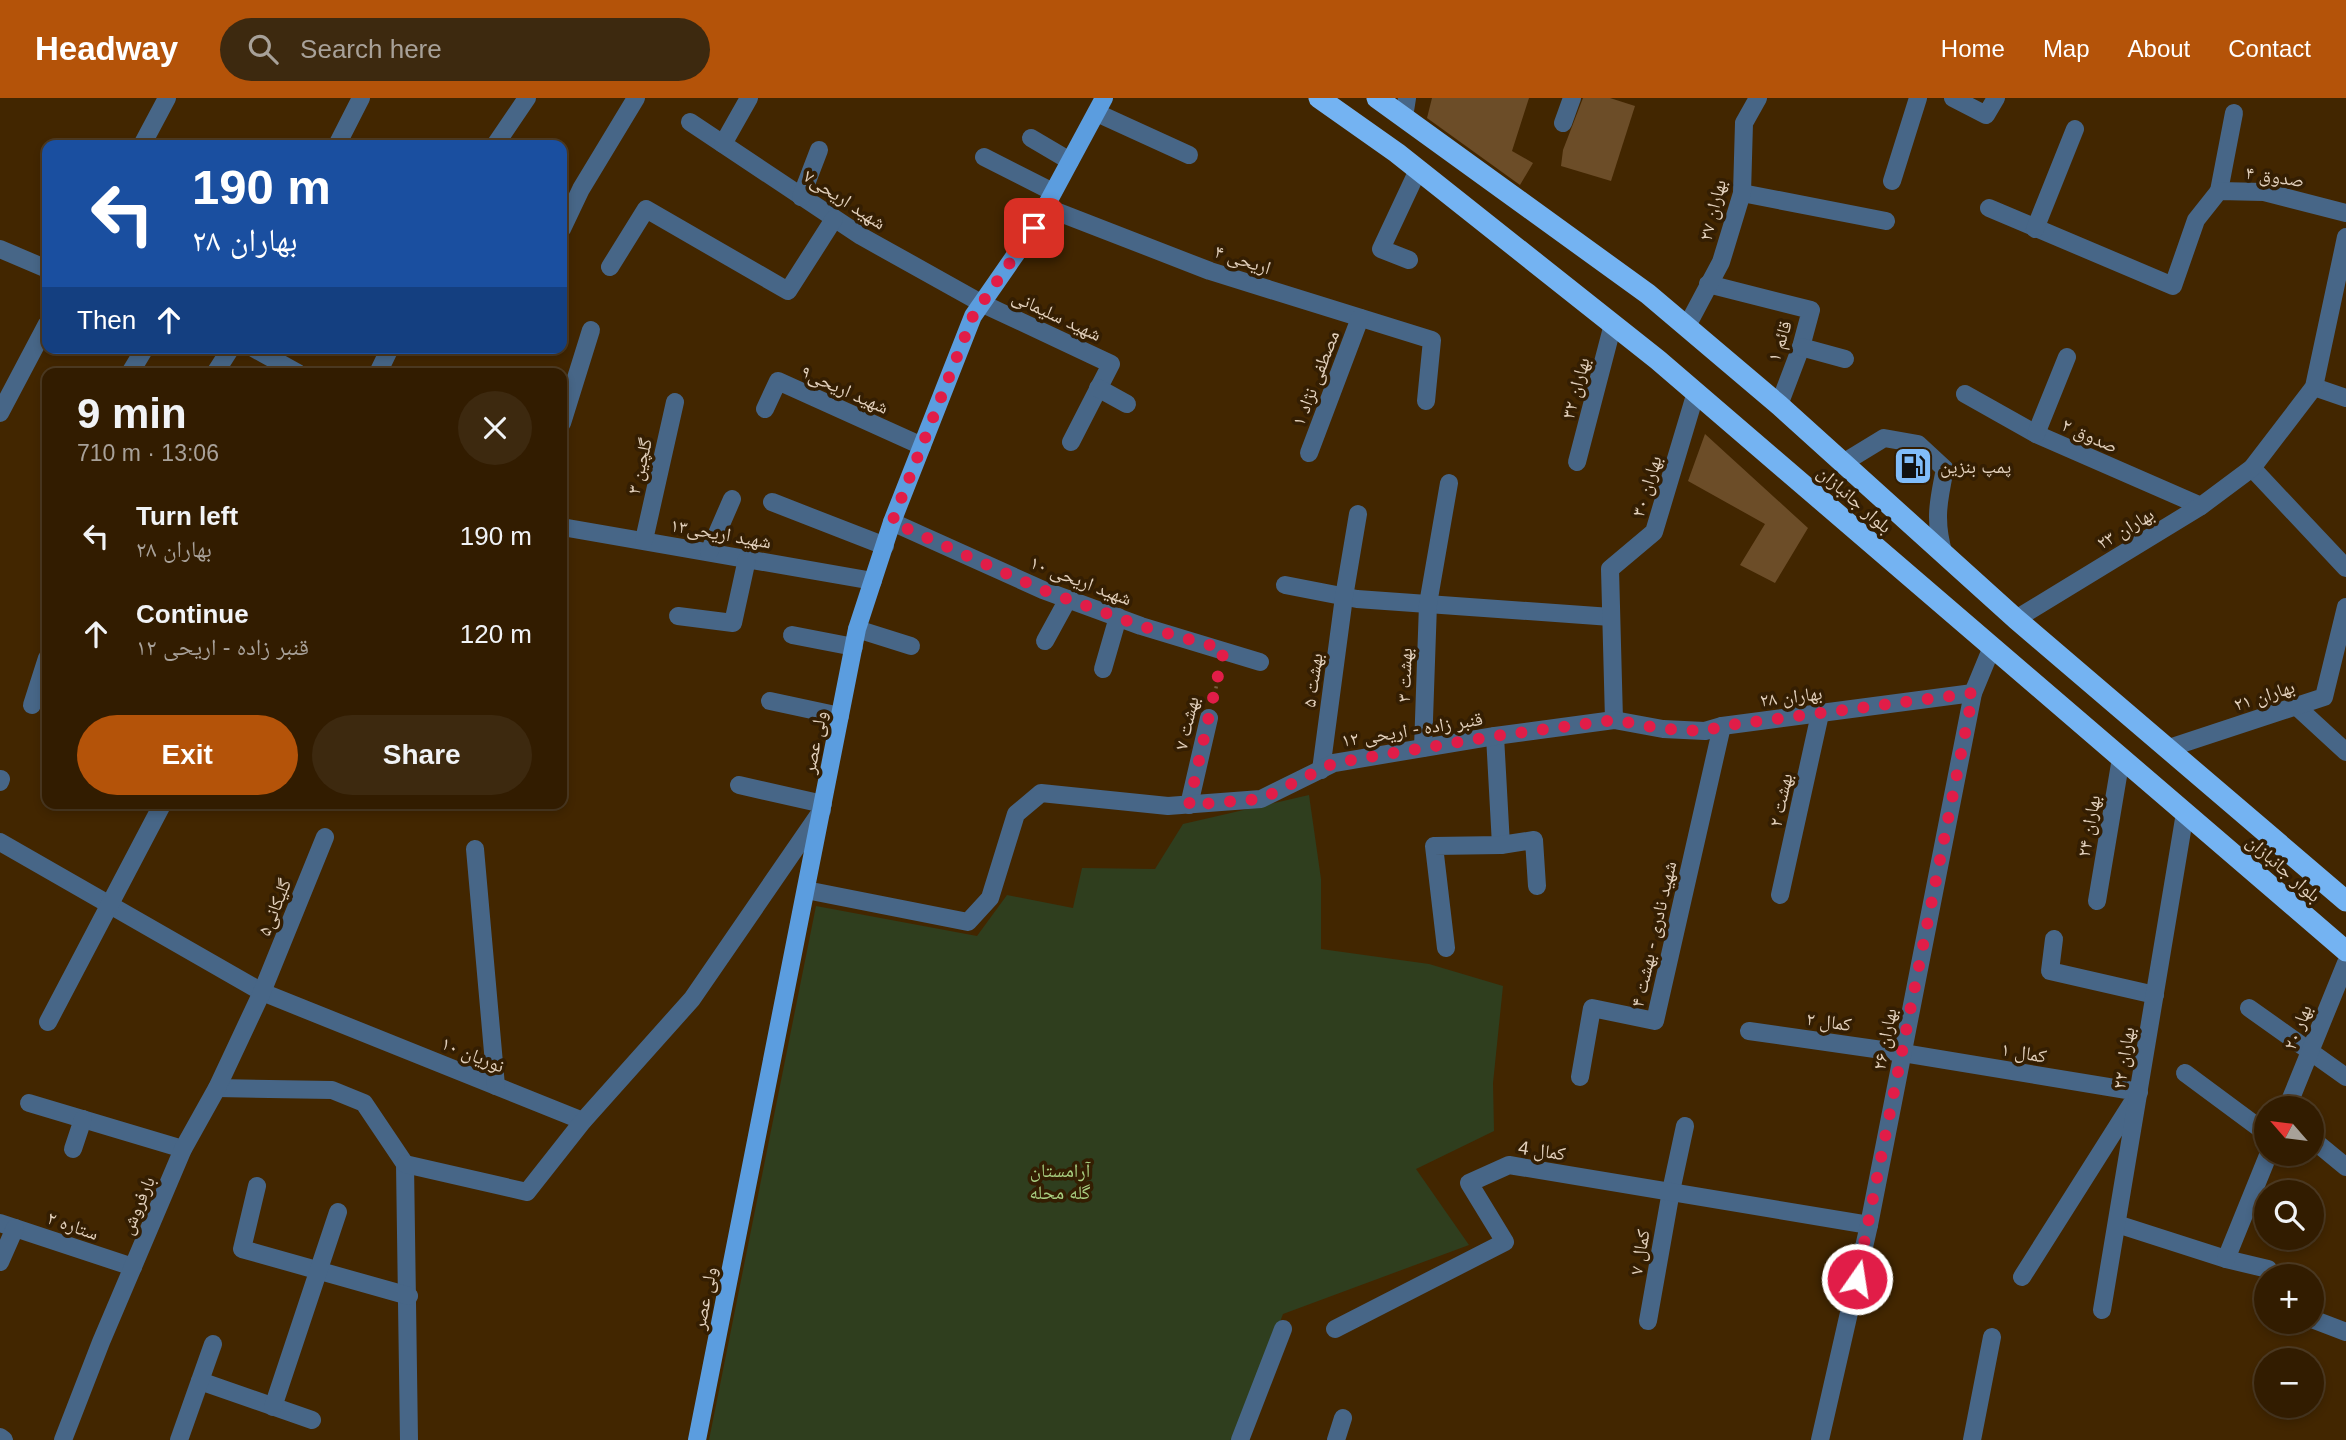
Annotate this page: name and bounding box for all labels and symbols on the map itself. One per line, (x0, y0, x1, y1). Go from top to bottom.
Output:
street label: صدوق ۴ (2244, 162, 2306, 192)
street label: شهید اریحی۷ (799, 165, 890, 235)
street label: بهاران ۲۷ (1695, 177, 1731, 243)
pin (1004, 198, 1064, 258)
street label: اریحی ۴ (1212, 241, 1274, 279)
street label: شهید سلیمانی (1009, 286, 1105, 346)
street label: قائم ۱ (1763, 318, 1798, 365)
street label: مصطفی نژاد ۱ (1288, 328, 1344, 429)
street label: بهاران ۳۲ (1557, 355, 1595, 421)
street label: شهید اریحی۹ (797, 361, 892, 419)
street label: صدوق ۲ (2058, 414, 2121, 458)
street label: گلچین ۳ (623, 436, 657, 496)
fuel station icon: پمپ بنزین (1892, 445, 1934, 487)
street label: بهاران ۳۰ (1627, 453, 1667, 519)
place label: پمپ بنزین (1940, 456, 2011, 478)
street label: بلوار جانبازان (1813, 461, 1896, 538)
street label: بهاران ۲۳ (2093, 503, 2158, 554)
street label: شهید اریحی۱۳ (669, 514, 773, 554)
street label: شهید اریحی ۱۰ (1027, 551, 1135, 610)
street label: بهشت ۳ (1393, 647, 1417, 703)
street label: بهشت ۵ (1298, 652, 1328, 709)
street label: بهاران ۲۱ (2231, 676, 2297, 716)
street label: بهاران ۲۸ (1759, 682, 1824, 712)
street label: بهشت ۷ (1170, 694, 1204, 752)
street label: قنبر زاده - اریحی ۱۲ (1340, 708, 1484, 752)
street label: ولی عصر (798, 709, 832, 776)
street label: بهشت ۲ (1765, 771, 1797, 829)
street label: بهاران ۲۴ (2073, 793, 2105, 859)
street label: بلوار جانبازان (2242, 830, 2325, 907)
street label: شهید نادری - بهشت ۴ (1626, 859, 1681, 1009)
street label: گلیکانی۵ (254, 875, 296, 939)
street label: بهار ۲۰ (2279, 1001, 2317, 1053)
street label: بهاران ۲۶ (1868, 1006, 1902, 1072)
street label: کمال ۲ (1805, 1008, 1853, 1036)
street label: بهاران ۲۲ (2108, 1026, 2140, 1091)
street label: نوریان ۱۰ (438, 1032, 507, 1078)
street label: کمال ۱ (1999, 1038, 2048, 1068)
north arrow (2254, 1096, 2324, 1166)
street label: کمال 4 (1517, 1137, 1567, 1165)
park label: آرامستان گله محله (1030, 1160, 1091, 1203)
street label: بارفروش (116, 1173, 160, 1238)
street label: ستاره ۲ (44, 1207, 101, 1245)
street label: کمال ۷ (1625, 1228, 1655, 1277)
position arrow (1820, 1242, 1894, 1316)
street label: ولی عصر (688, 1265, 722, 1332)

